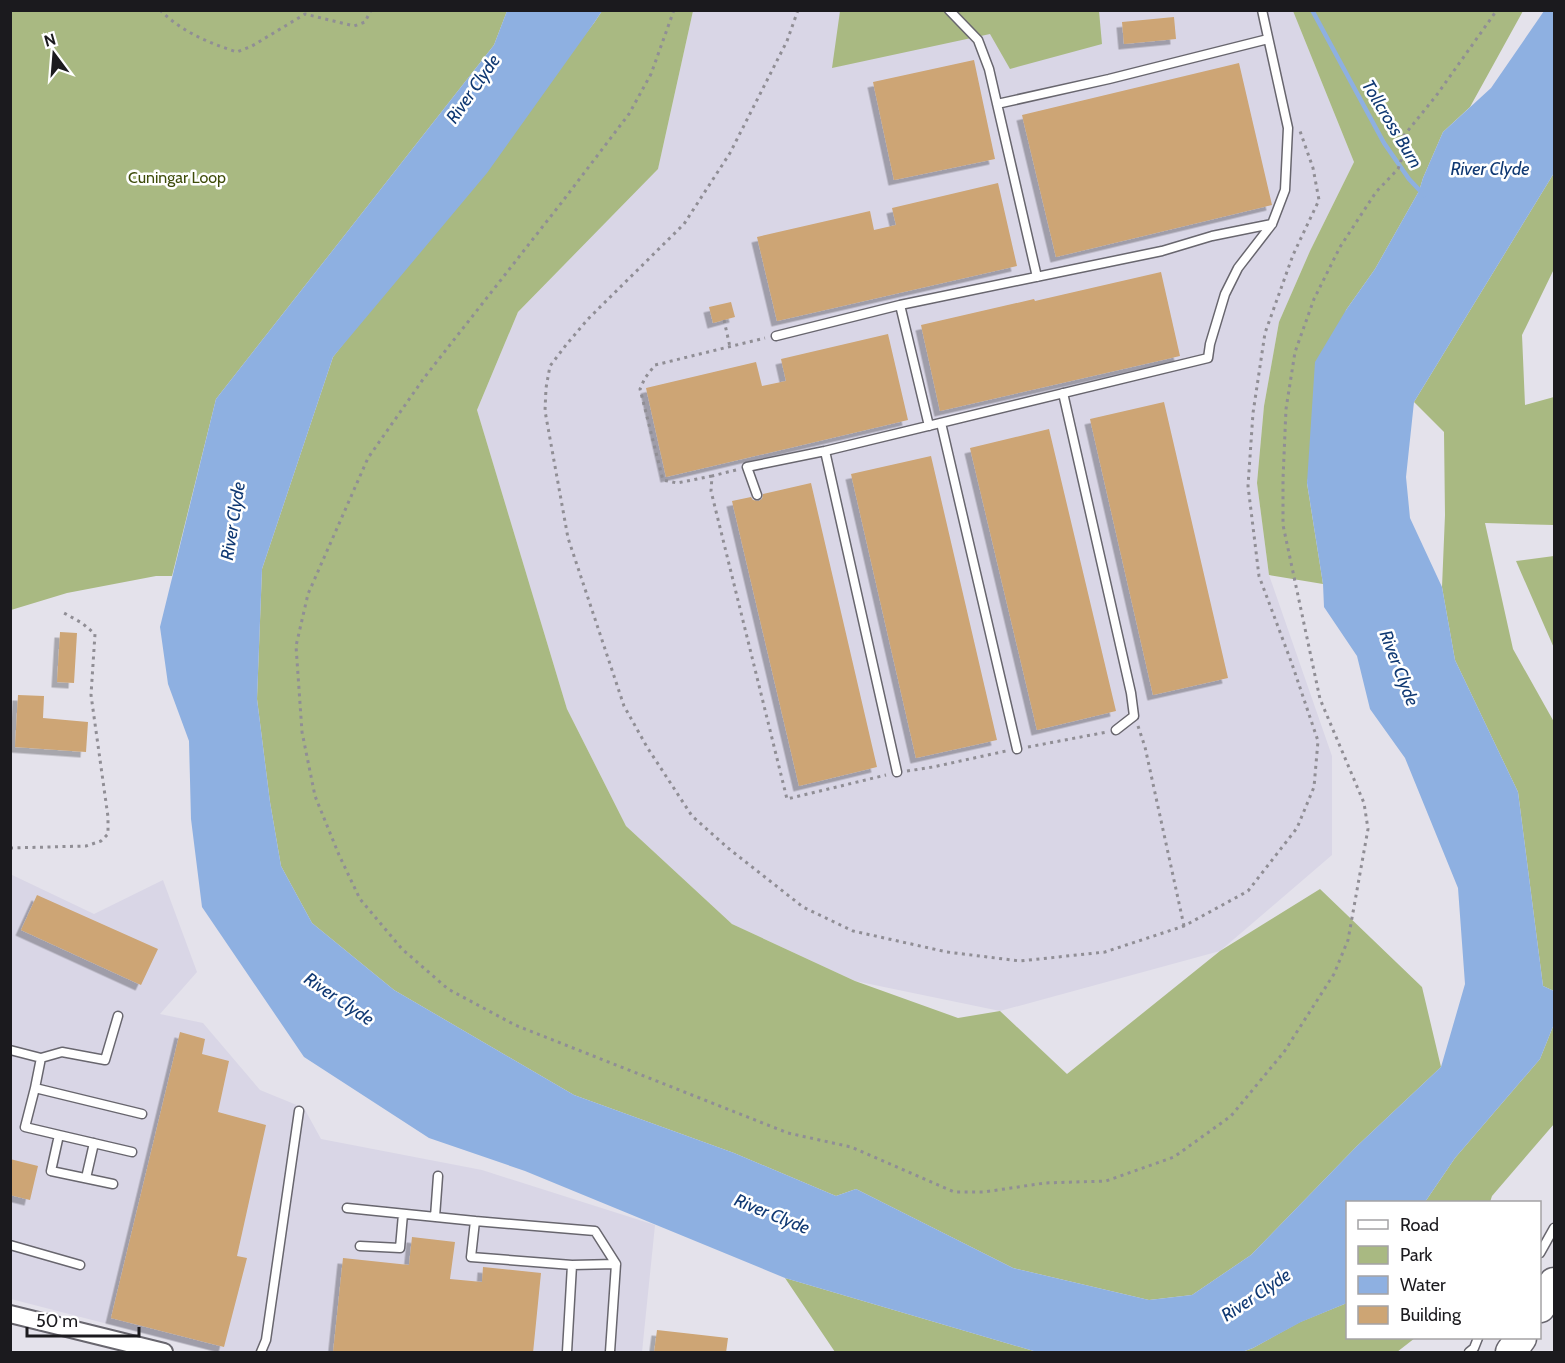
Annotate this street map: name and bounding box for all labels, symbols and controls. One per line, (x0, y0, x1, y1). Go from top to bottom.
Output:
north arrow (24, 24, 84, 84)
text: N (42, 29, 58, 51)
water label: River Clyde (441, 50, 505, 128)
water label: Tollcross Burn (1357, 76, 1427, 172)
water label: River Clyde (1450, 158, 1530, 180)
park label: Cuningar Loop (128, 168, 226, 187)
water label: River Clyde (216, 480, 250, 562)
water label: River Clyde (1375, 627, 1423, 709)
water label: River Clyde (300, 968, 378, 1030)
water label: River Clyde (731, 1189, 813, 1239)
legend (1346, 1201, 1541, 1339)
text: Road (1400, 1214, 1439, 1236)
text: Park (1400, 1244, 1433, 1266)
water label: River Clyde (1217, 1264, 1295, 1326)
text: Water (1400, 1274, 1446, 1296)
scale bar (27, 1300, 140, 1338)
text: Building (1400, 1304, 1462, 1326)
text: 50 m (36, 1310, 78, 1332)

